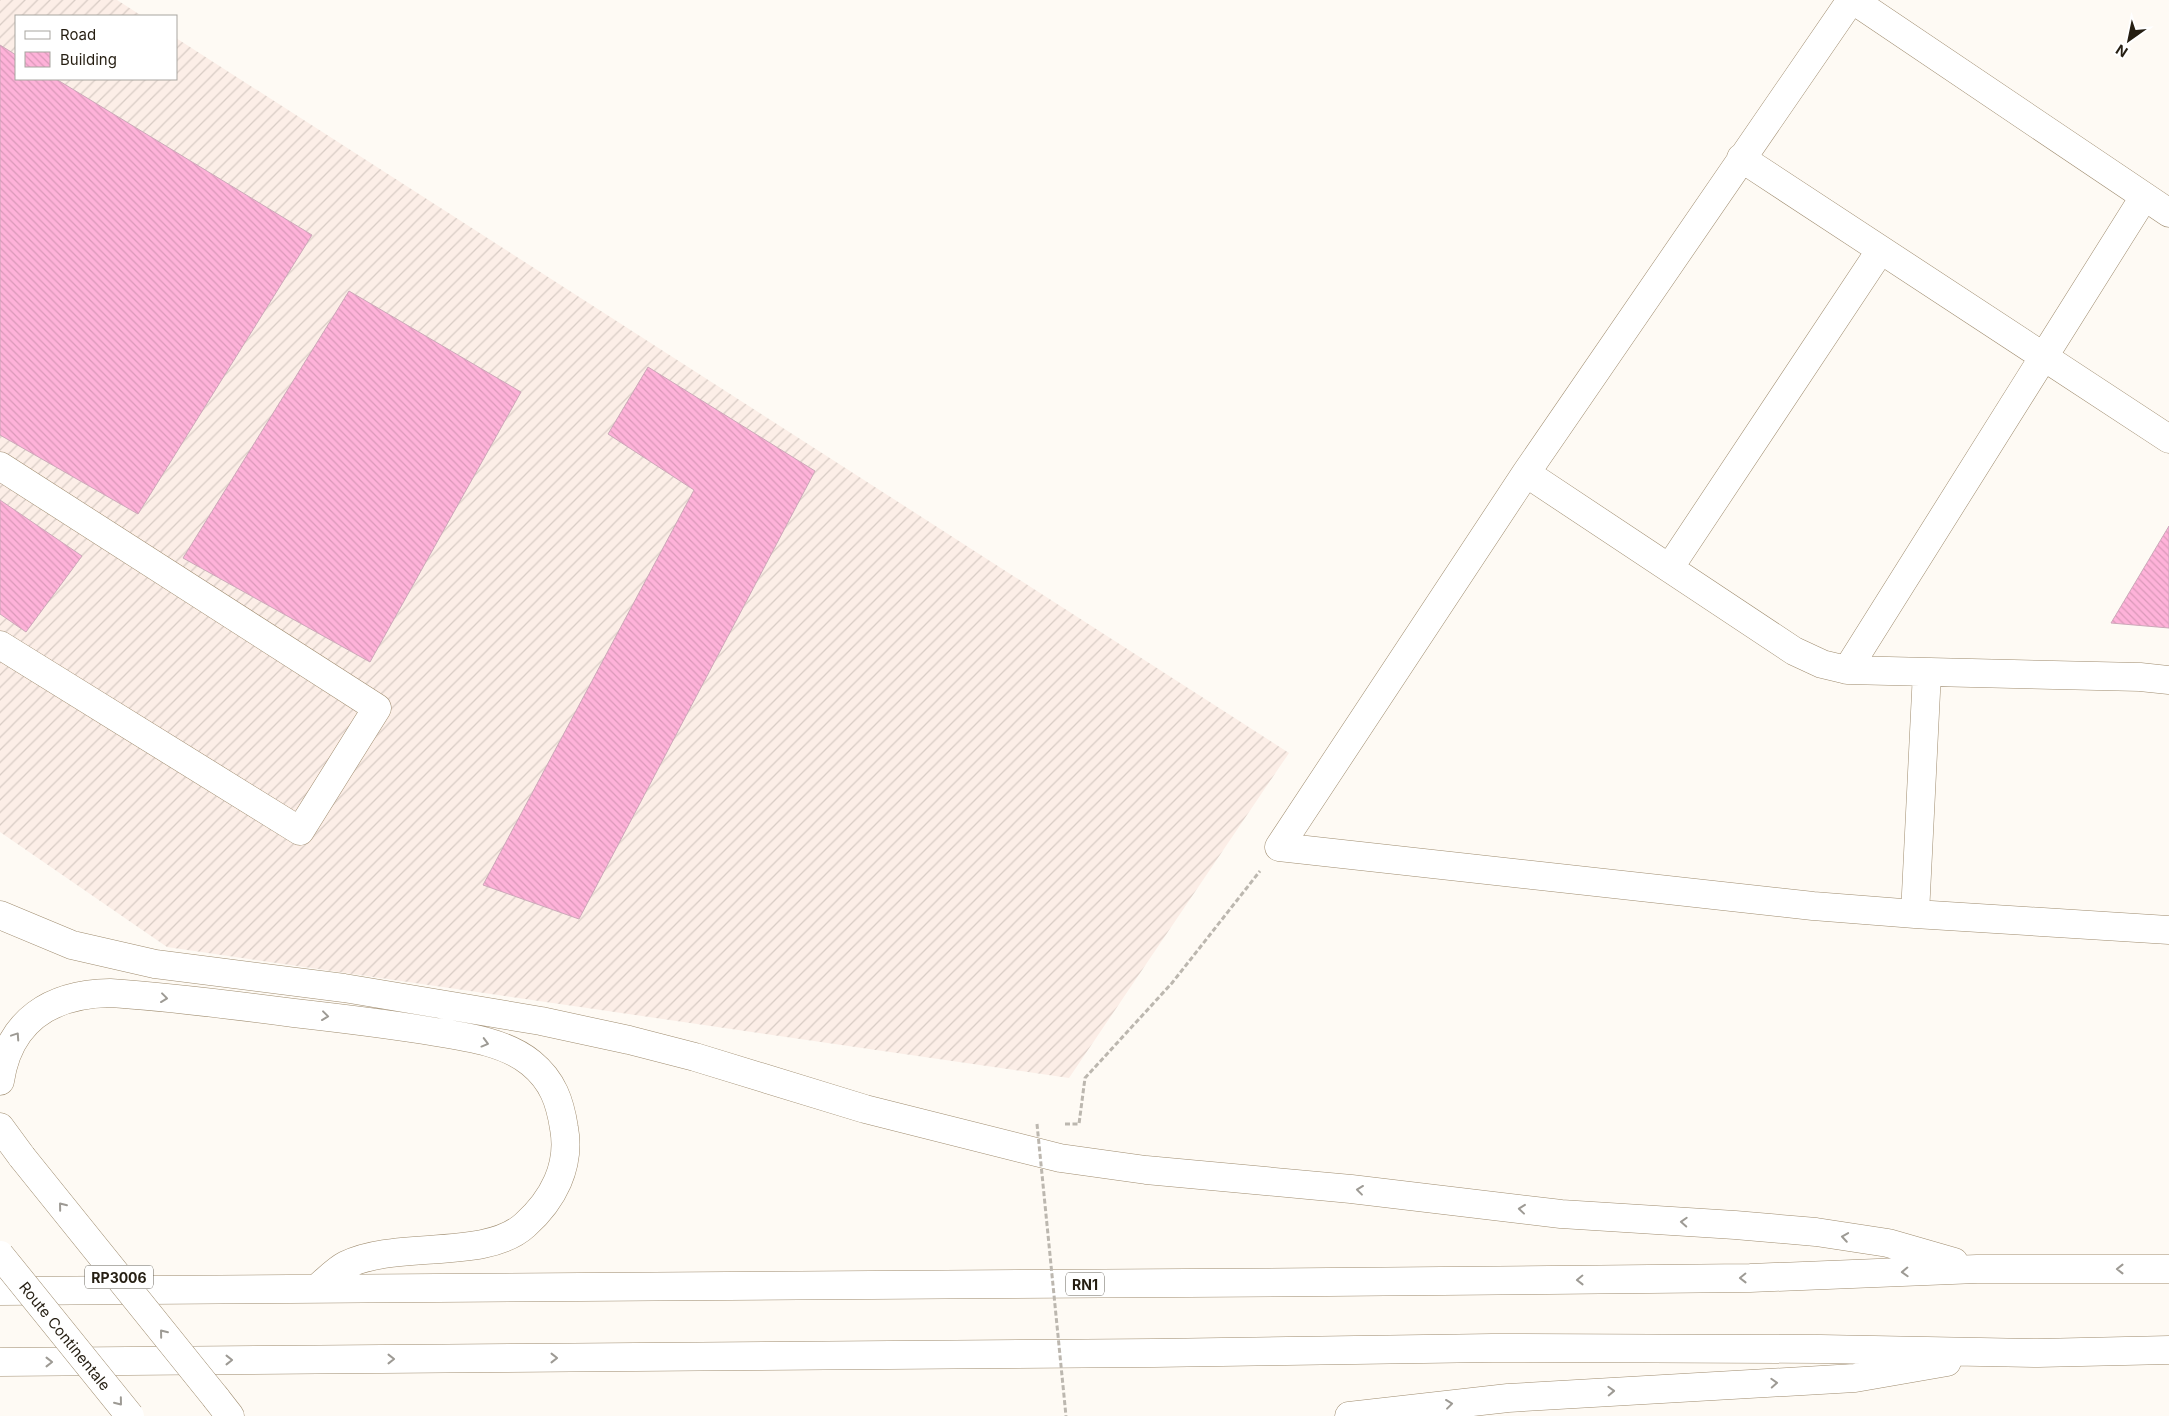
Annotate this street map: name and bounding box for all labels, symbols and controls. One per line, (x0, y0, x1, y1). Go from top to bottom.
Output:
legend (15, 15, 178, 80)
north arrow (2104, 15, 2154, 65)
text: Road (60, 25, 96, 44)
text: N (2113, 41, 2131, 61)
text: Building (60, 50, 117, 69)
one-way arrow (160, 992, 168, 1003)
one-way arrow (321, 1011, 329, 1021)
one-way arrow (10, 1032, 19, 1042)
one-way arrow (481, 1037, 489, 1047)
one-way arrow (1356, 1185, 1364, 1196)
one-way arrow (59, 1203, 67, 1212)
one-way arrow (1517, 1204, 1525, 1215)
one-way arrow (1679, 1217, 1687, 1228)
one-way arrow (1841, 1232, 1850, 1242)
one-way arrow (2116, 1264, 2124, 1274)
road number: RP3006 (85, 1266, 153, 1288)
one-way arrow (1901, 1267, 1909, 1277)
road number: RN1 (1066, 1272, 1104, 1296)
one-way arrow (1739, 1272, 1747, 1283)
one-way arrow (1576, 1275, 1584, 1285)
street label: Route Continentale (15, 1278, 115, 1394)
one-way arrow (161, 1330, 169, 1339)
one-way arrow (550, 1353, 558, 1363)
one-way arrow (388, 1354, 395, 1364)
one-way arrow (225, 1355, 233, 1365)
one-way arrow (45, 1357, 53, 1367)
one-way arrow (1770, 1377, 1778, 1388)
one-way arrow (1608, 1386, 1616, 1396)
one-way arrow (113, 1396, 121, 1405)
one-way arrow (1446, 1399, 1454, 1410)

